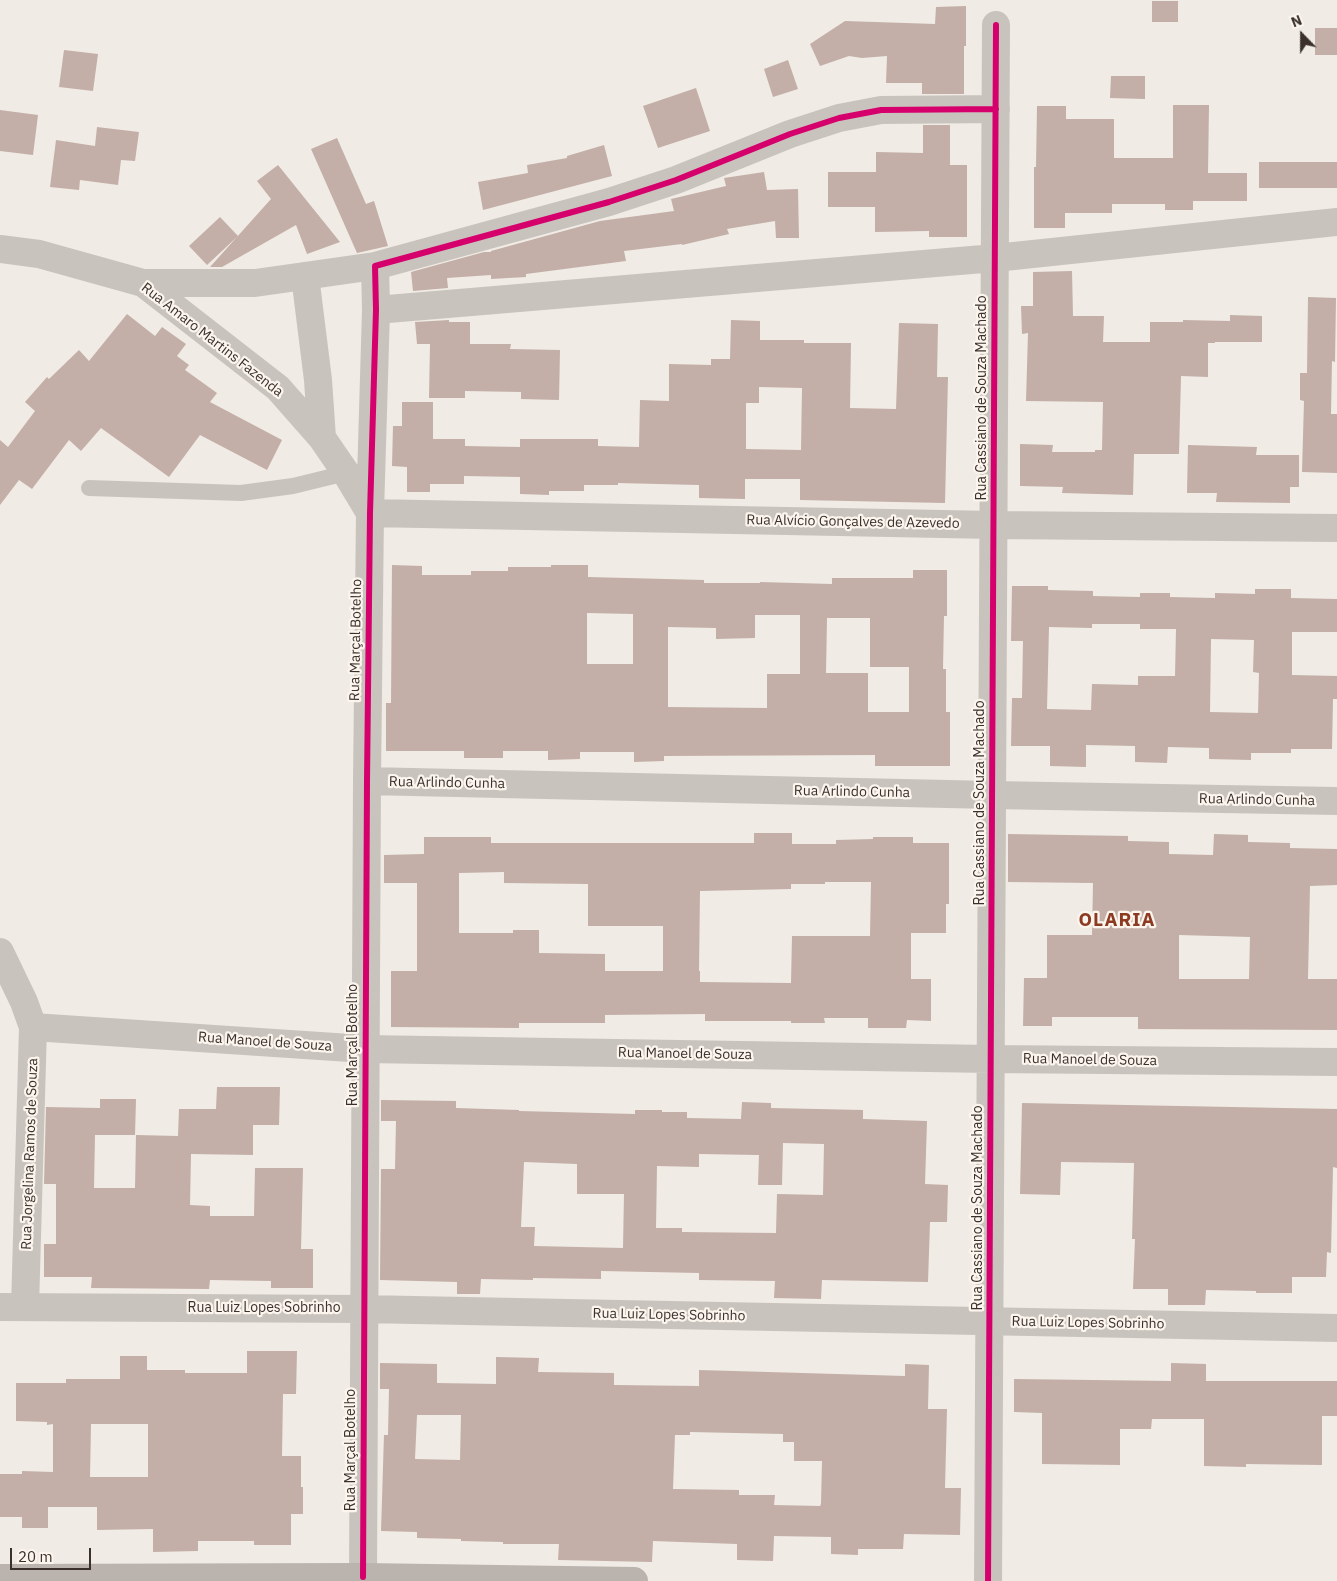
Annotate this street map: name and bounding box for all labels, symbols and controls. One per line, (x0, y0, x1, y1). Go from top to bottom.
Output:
north arrow (1277, 10, 1327, 60)
text: N (1288, 11, 1304, 31)
street label: Rua Amaro Martins Fazenda (138, 279, 286, 401)
street label: Rua Cassiano de Souza Machado (974, 295, 990, 501)
street label: Rua Alvício Gonçalves de Azevedo (746, 512, 960, 532)
street label: Rua Marçal Botelho (347, 579, 365, 701)
street label: Rua Cassiano de Souza Machado (972, 700, 988, 906)
street label: Rua Arlindo Cunha (389, 774, 505, 792)
street label: Rua Arlindo Cunha (794, 783, 910, 801)
street label: Rua Arlindo Cunha (1199, 791, 1315, 809)
district label: OLARIA (1078, 910, 1156, 932)
street label: Rua Marçal Botelho (345, 984, 361, 1106)
street label: Rua Manoel de Souza (198, 1029, 332, 1055)
street label: Rua Manoel de Souza (618, 1044, 752, 1064)
street label: Rua Manoel de Souza (1023, 1050, 1157, 1070)
street label: Rua Jorgelina Ramos de Souza (18, 1058, 42, 1250)
street label: Rua Cassiano de Souza Machado (970, 1105, 986, 1311)
street label: Rua Luiz Lopes Sobrinho (188, 1300, 340, 1316)
street label: Rua Luiz Lopes Sobrinho (592, 1305, 746, 1325)
street label: Rua Luiz Lopes Sobrinho (1011, 1313, 1165, 1333)
street label: Rua Marçal Botelho (343, 1389, 359, 1511)
scale bar (12, 1538, 94, 1570)
text: 20 m (18, 1547, 53, 1566)

